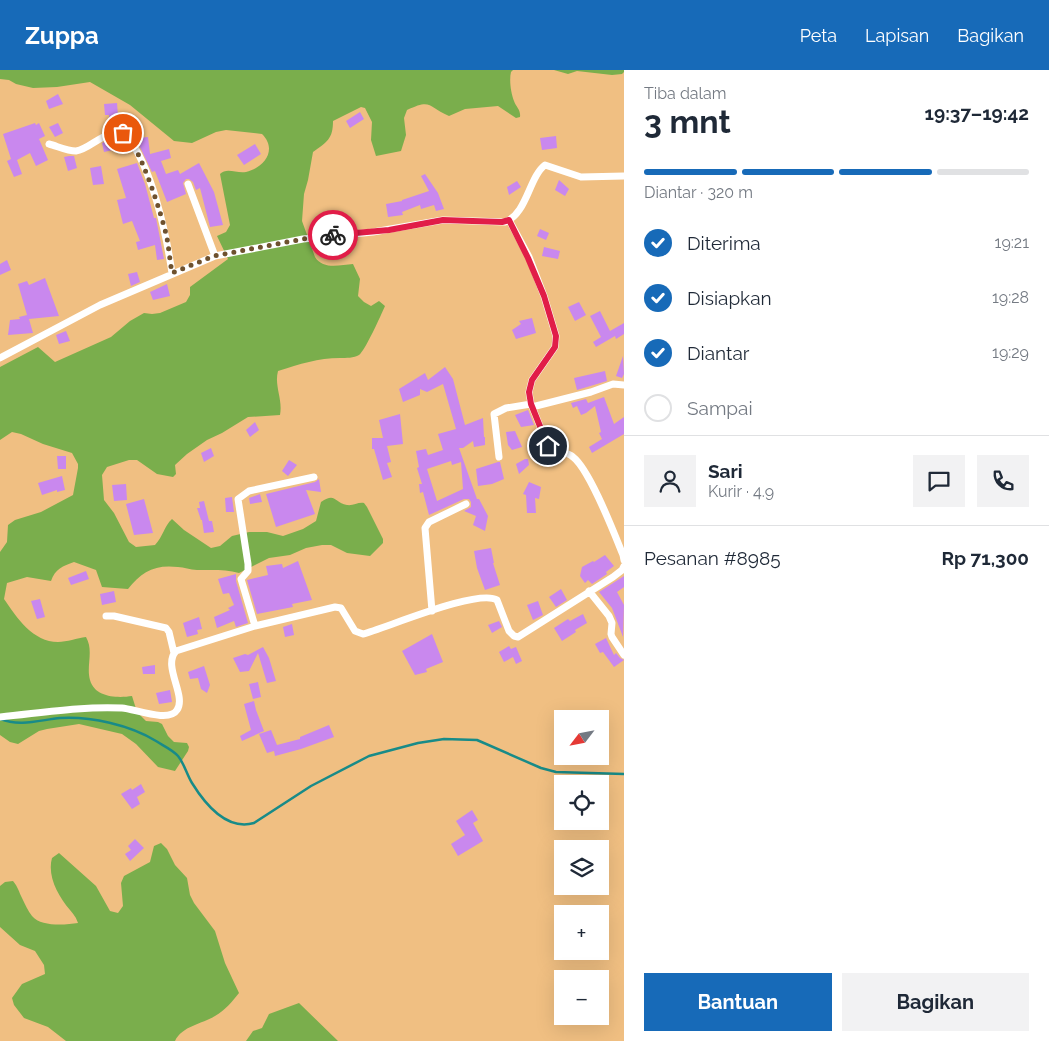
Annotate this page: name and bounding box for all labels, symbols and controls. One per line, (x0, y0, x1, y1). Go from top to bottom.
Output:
text: Zuppa (25, 21, 99, 50)
text: Peta (800, 25, 837, 46)
text: Lapisan (865, 25, 929, 46)
text: Bagikan (957, 25, 1024, 46)
text: Tiba dalam (644, 84, 726, 103)
text: 19:37–19:42 (925, 102, 1029, 124)
text: 3 mnt (644, 103, 731, 140)
pin (102, 112, 144, 154)
icon: bag (109, 119, 137, 147)
text: Diantar · 320 m (644, 183, 753, 202)
courier (308, 210, 358, 260)
icon: bike (319, 221, 347, 249)
icon: check (644, 229, 672, 257)
text: Diterima (687, 232, 761, 254)
text: 19:21 (995, 233, 1029, 252)
icon: check (644, 284, 672, 312)
text: Disiapkan (687, 287, 772, 309)
text: 19:28 (992, 288, 1029, 307)
icon: check (644, 339, 672, 367)
text: Diantar (687, 342, 749, 364)
text: 19:29 (992, 343, 1029, 362)
text: Sampai (687, 397, 753, 419)
pin (527, 425, 569, 467)
icon: home (534, 432, 562, 460)
button: person (644, 455, 696, 507)
button: chat (913, 455, 965, 507)
button: phone (977, 455, 1029, 507)
text: Sari (708, 460, 743, 482)
text: Kurir · 4.9 (708, 482, 774, 501)
text: Pesanan #8985 (644, 547, 781, 569)
text: Rp 71,300 (941, 547, 1029, 569)
north arrow (554, 710, 609, 765)
map controls (554, 710, 609, 1025)
button: locate (554, 775, 609, 830)
button: layers (554, 840, 609, 895)
button: + (554, 905, 609, 960)
button: − (554, 970, 609, 1025)
button: Bantuan (644, 973, 832, 1031)
button: Bagikan (842, 973, 1029, 1031)

